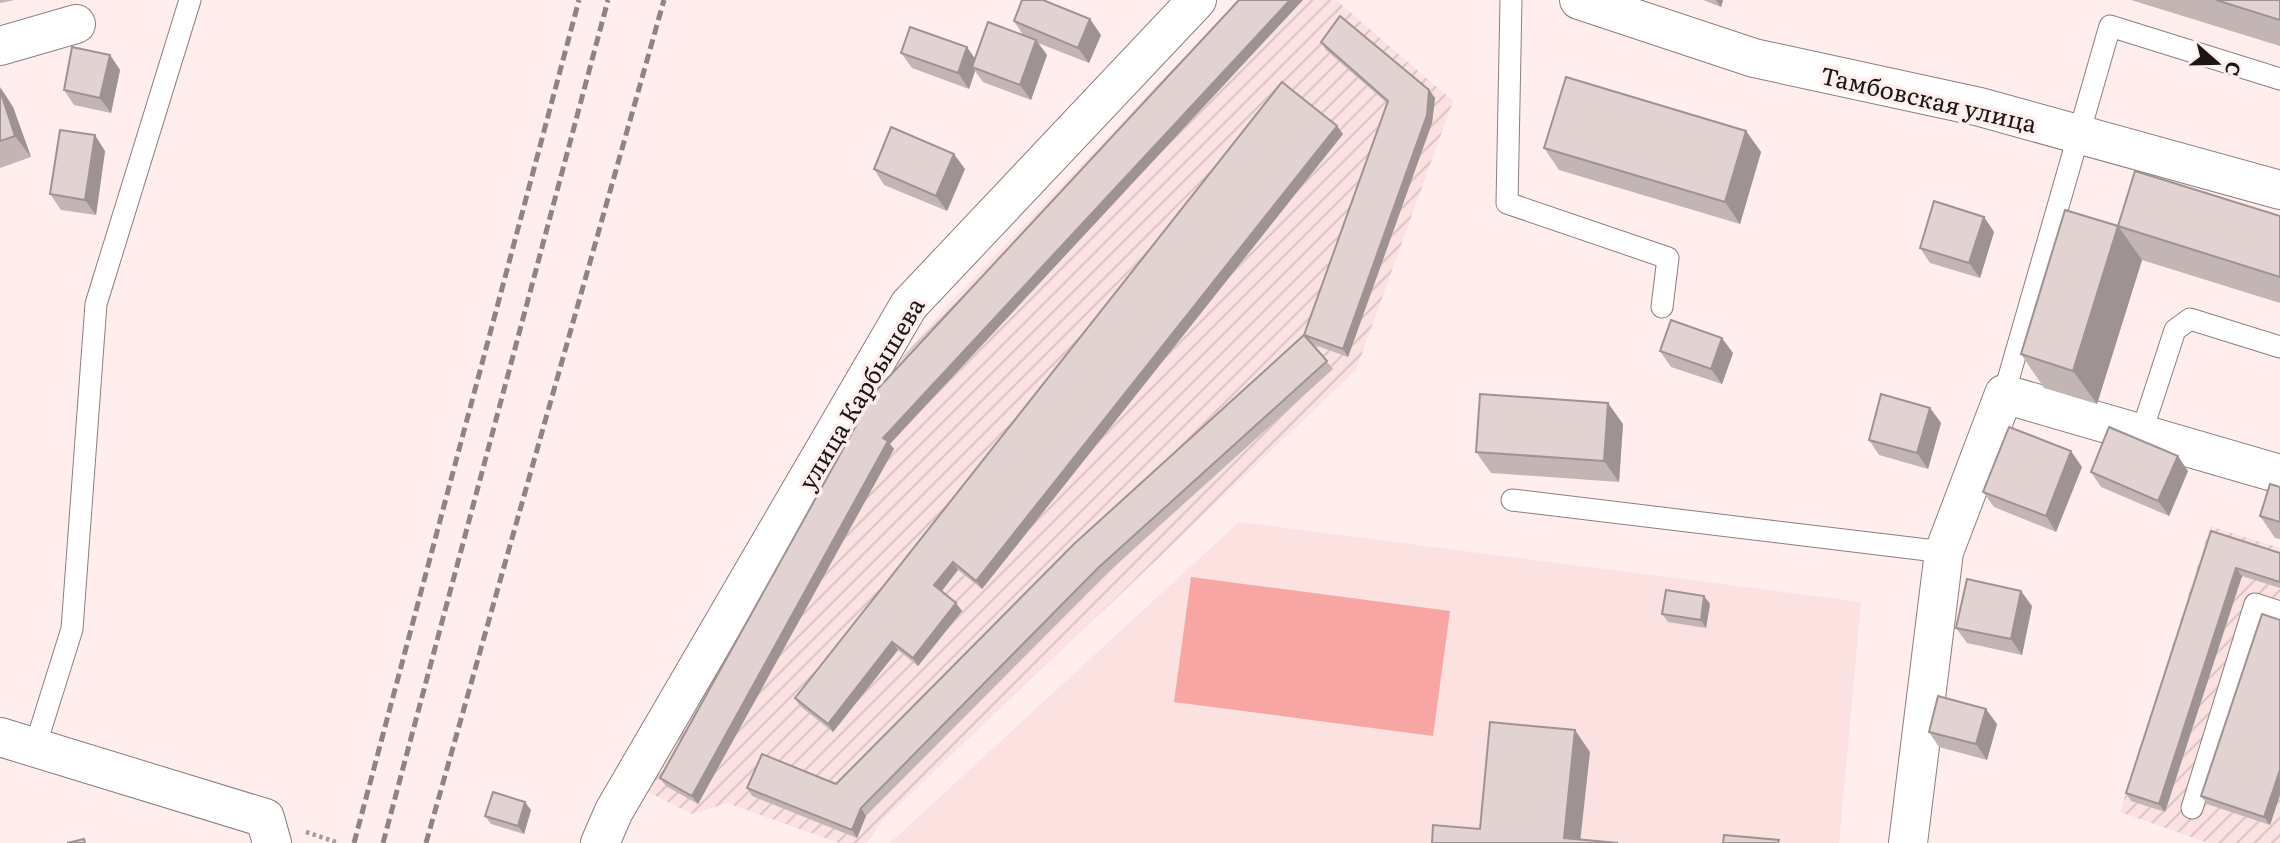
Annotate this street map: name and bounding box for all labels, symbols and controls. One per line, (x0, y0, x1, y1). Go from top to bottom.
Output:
north arrow (2182, 28, 2252, 98)
street label: Тамбовская улица (1817, 56, 2041, 140)
text: С (2218, 58, 2249, 80)
street label: улица Карбышева (789, 290, 931, 496)

